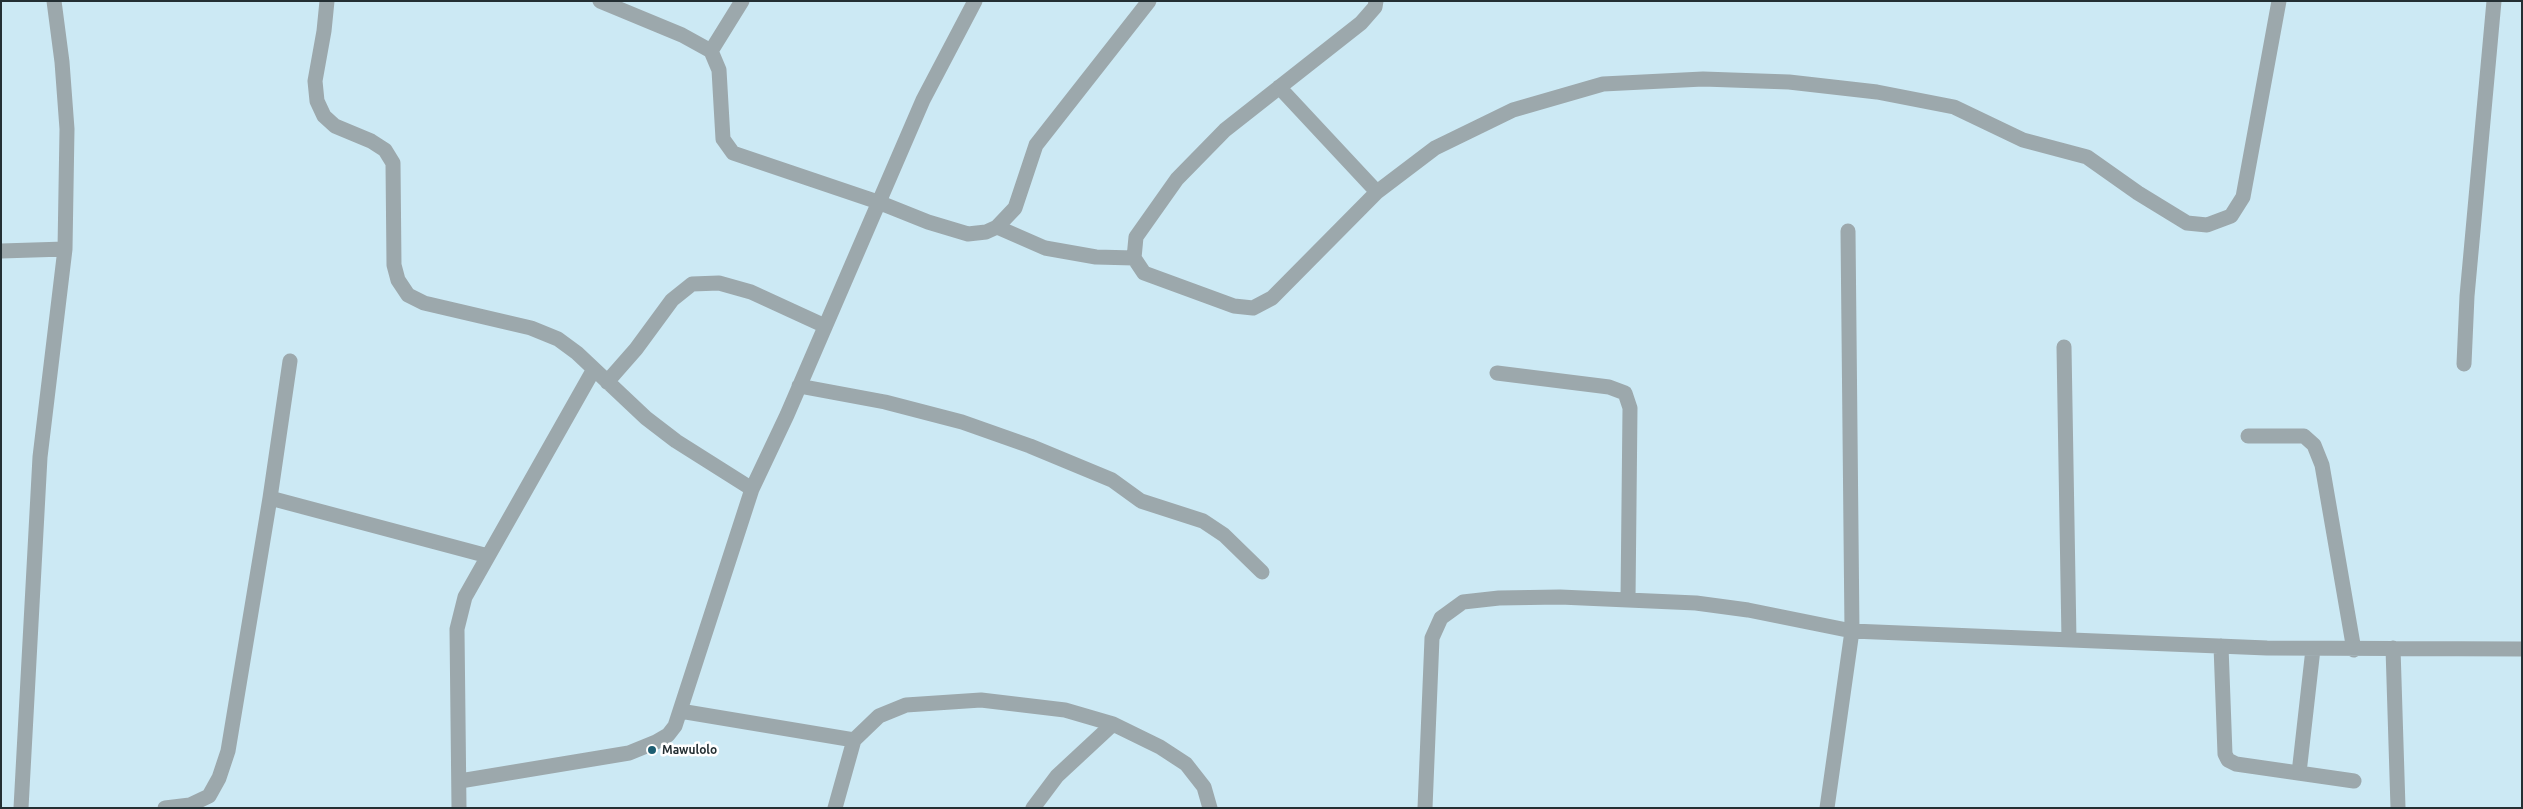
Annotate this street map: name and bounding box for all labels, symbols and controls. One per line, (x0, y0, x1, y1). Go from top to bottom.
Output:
place label: Mawulolo (662, 743, 717, 757)
marker: Mawulolo (646, 744, 658, 756)

